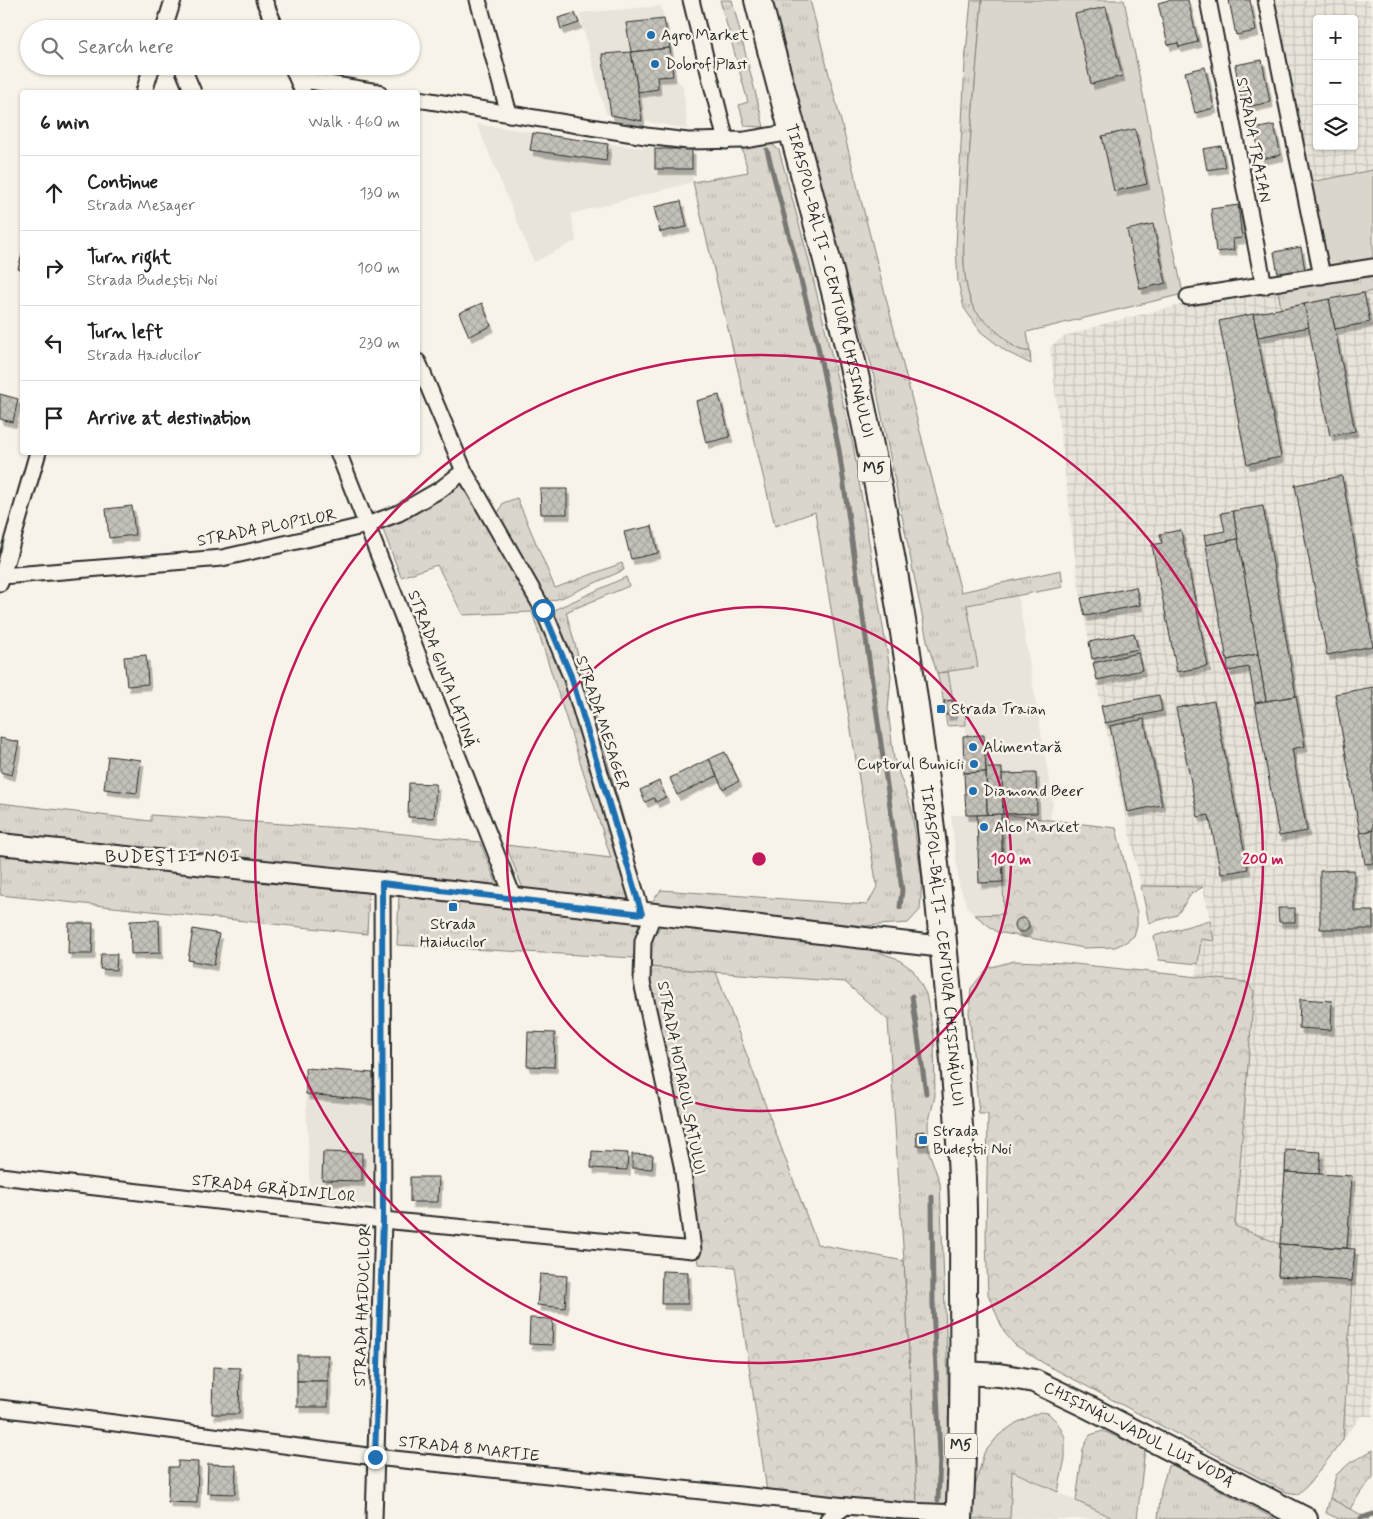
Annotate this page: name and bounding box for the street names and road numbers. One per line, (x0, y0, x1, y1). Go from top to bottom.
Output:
street label: STRADA TRAIAN (1231, 76, 1275, 204)
street label: TIRASPOL-BĂLŢI - CENTURA CHIȘINĂULUI (781, 121, 879, 440)
road number: M5 (858, 456, 890, 482)
street label: STRADA PLOPILOR (195, 504, 339, 552)
street label: STRADA GINTA LATINĂ (402, 587, 482, 751)
street label: STRADA MESAGER (570, 653, 634, 793)
street label: TIRASPOL-BĂLŢI - CENTURA CHIȘINĂULUI (915, 784, 968, 1107)
street label: STRADA HOTARUL SATULUI (652, 979, 710, 1177)
street label: STRADA GRĂDINILOR (191, 1170, 357, 1208)
street label: STRADA HAIDUCILOR (350, 1225, 376, 1387)
street label: CHIȘINĂU-VADUL LUI VODĂ (1040, 1377, 1238, 1491)
street label: STRADA 8 MARTIE (398, 1431, 540, 1467)
road number: M5 (945, 1434, 977, 1458)

